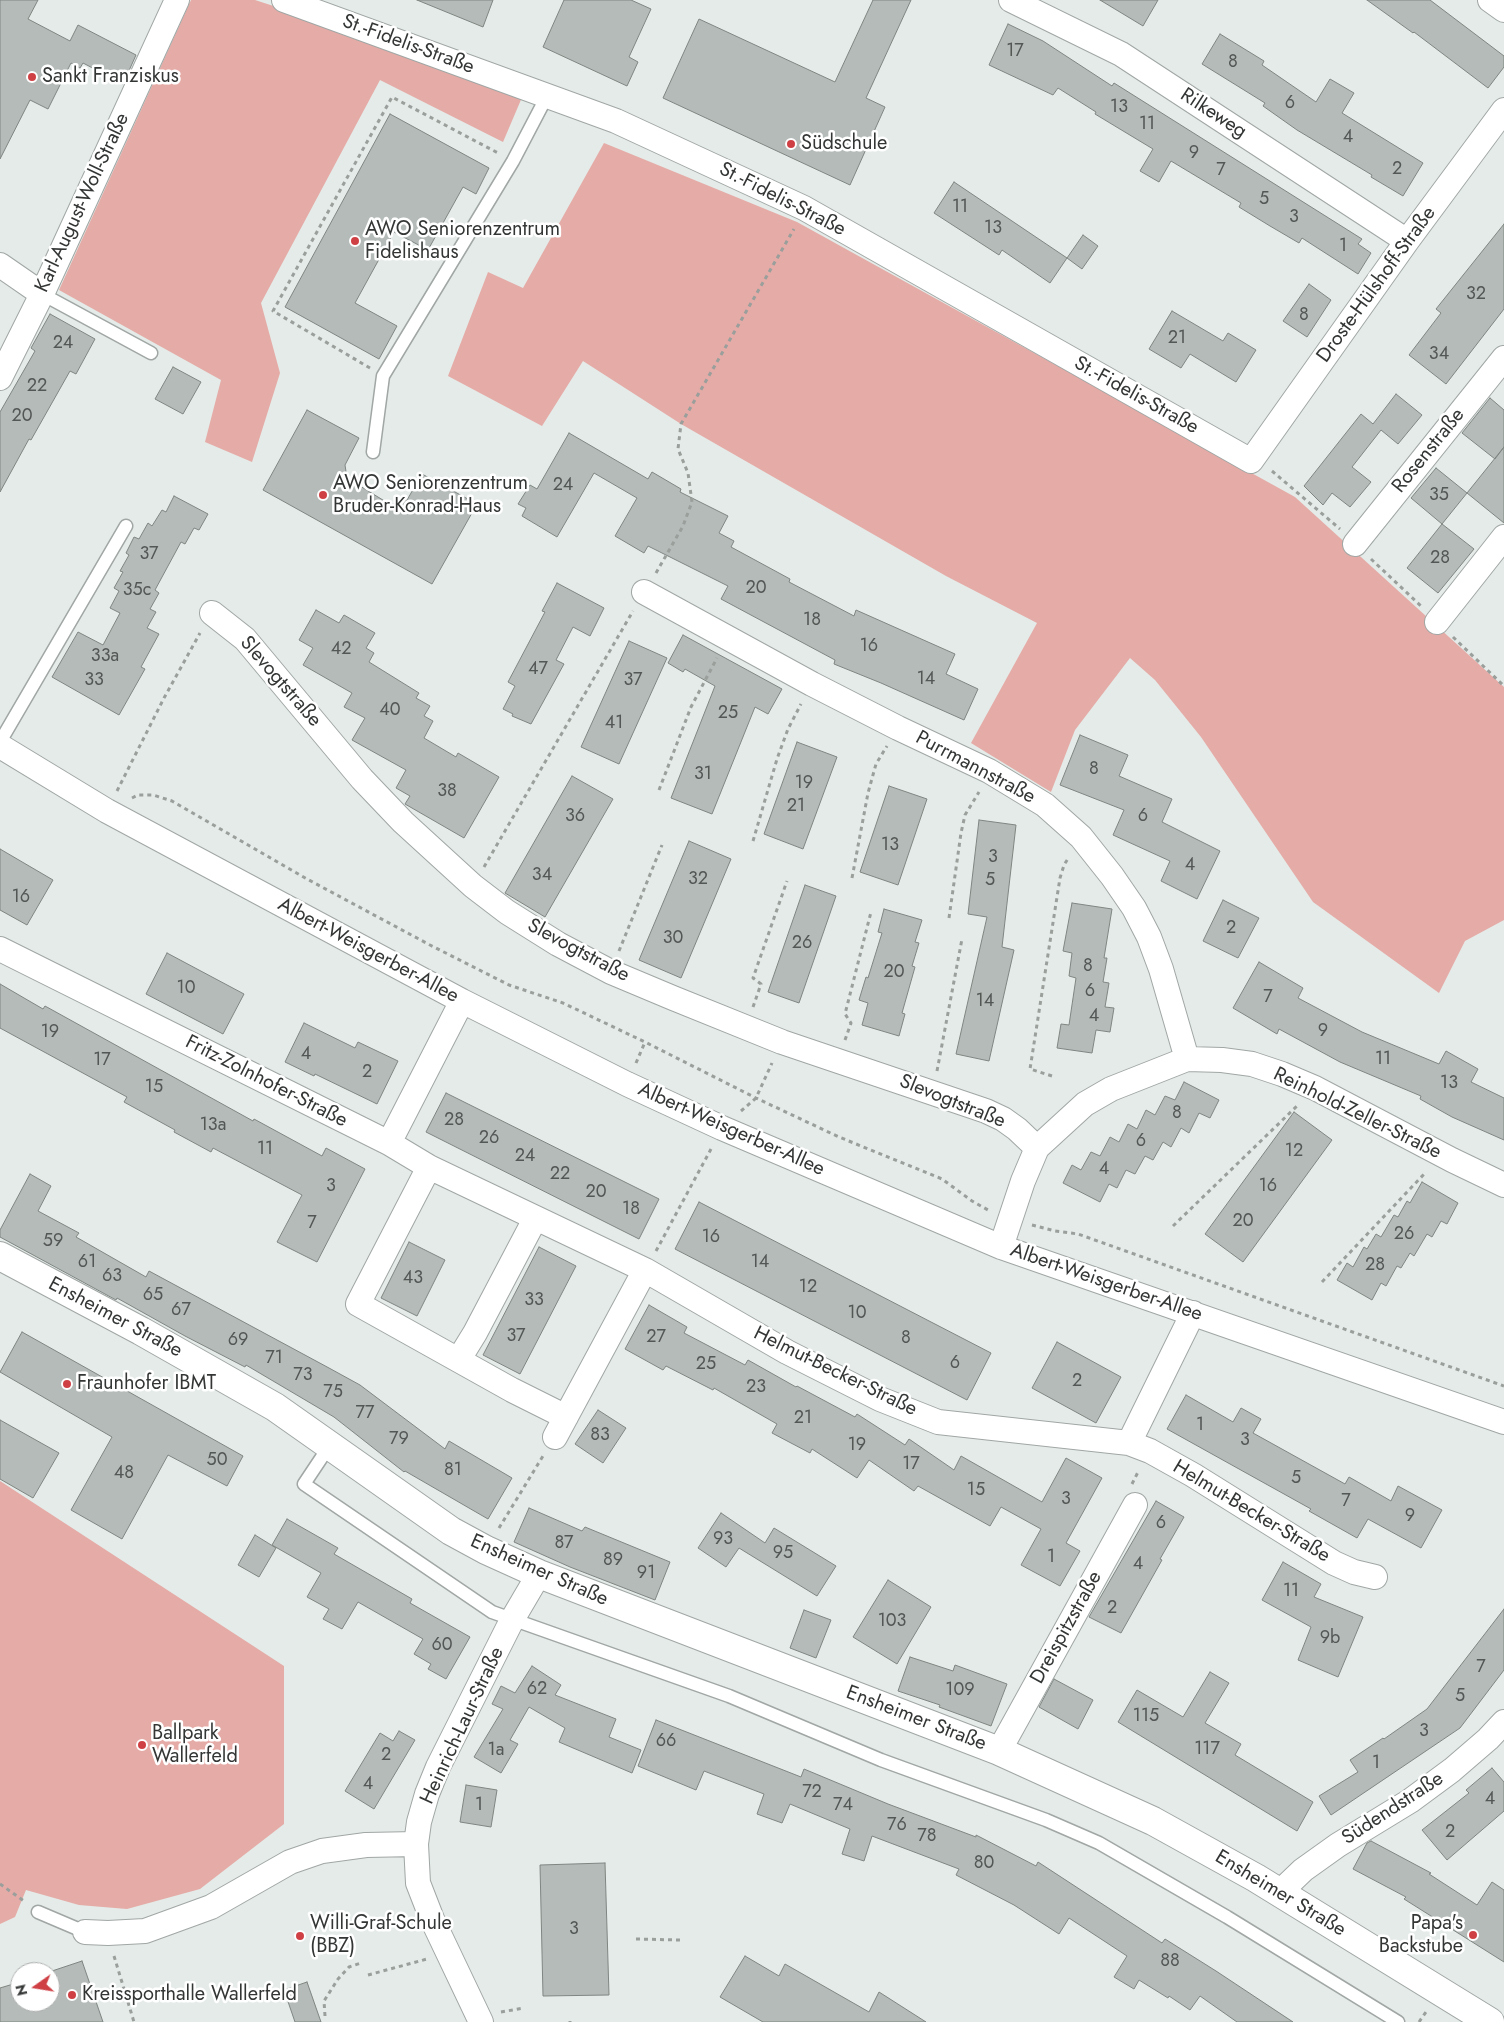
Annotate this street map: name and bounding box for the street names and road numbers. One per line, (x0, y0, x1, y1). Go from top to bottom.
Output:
street label: St.-Fidelis-Straße (339, 10, 477, 80)
street label: Rilkeweg (1175, 84, 1251, 144)
street label: Karl-August-Woll-Straße (31, 109, 135, 297)
street label: St.-Fidelis-Straße (715, 158, 849, 242)
street label: Droste-Hülshoff-Straße (1312, 202, 1442, 368)
street label: St.-Fidelis-Straße (1070, 352, 1202, 440)
street label: Rosenstraße (1388, 404, 1470, 498)
street label: Slevogtstraße (234, 632, 326, 732)
street label: Purrmannstraße (911, 726, 1039, 810)
street label: Albert-Weisgerber-Allee (273, 893, 463, 1009)
street label: Slevogtstraße (523, 914, 633, 988)
street label: Fritz-Zolnhofer-Straße (181, 1031, 351, 1133)
street label: Reinhold-Zeller-Straße (1269, 1063, 1445, 1165)
street label: Slevogtstraße (896, 1070, 1008, 1134)
street label: Albert-Weisgerber-Allee (634, 1078, 828, 1182)
street label: Albert-Weisgerber-Allee (1007, 1239, 1205, 1327)
street label: Ensheimer Straße (44, 1273, 186, 1363)
street label: Helmut-Becker-Straße (749, 1322, 921, 1422)
street label: Helmut-Becker-Straße (1168, 1456, 1334, 1568)
street label: Ensheimer Straße (466, 1530, 612, 1612)
street label: Dreispitzstraße (1026, 1567, 1108, 1689)
street label: Heinrich-Laur-Straße (416, 1644, 510, 1808)
street label: Ensheimer Straße (843, 1681, 989, 1757)
street label: Südendstraße (1338, 1767, 1448, 1851)
street label: Ensheimer Straße (1210, 1846, 1350, 1942)

